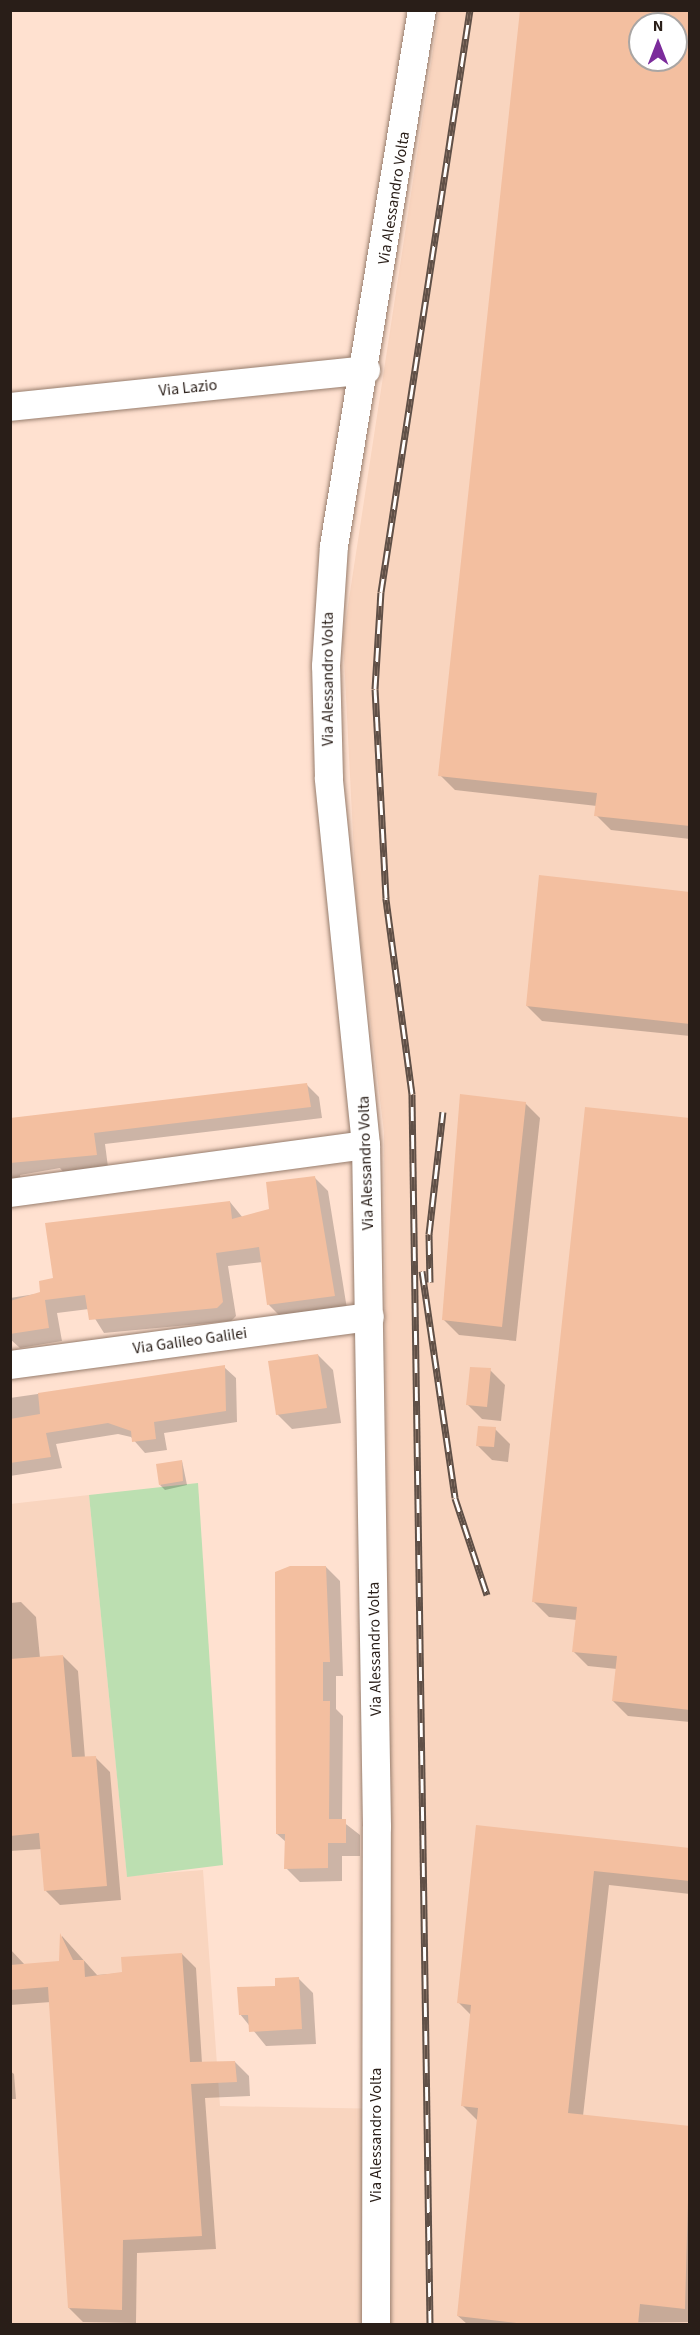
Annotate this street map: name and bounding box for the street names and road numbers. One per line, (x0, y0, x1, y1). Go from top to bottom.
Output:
street label: Via Alessandro Volta (374, 130, 414, 266)
street label: Via Lazio (158, 375, 218, 401)
street label: Via Alessandro Volta (318, 612, 338, 746)
street label: Via Alessandro Volta (354, 1096, 378, 1230)
street label: Via Galileo Galilei (132, 1323, 248, 1359)
street label: Via Alessandro Volta (364, 1582, 386, 1716)
street label: Via Alessandro Volta (366, 2068, 386, 2202)

